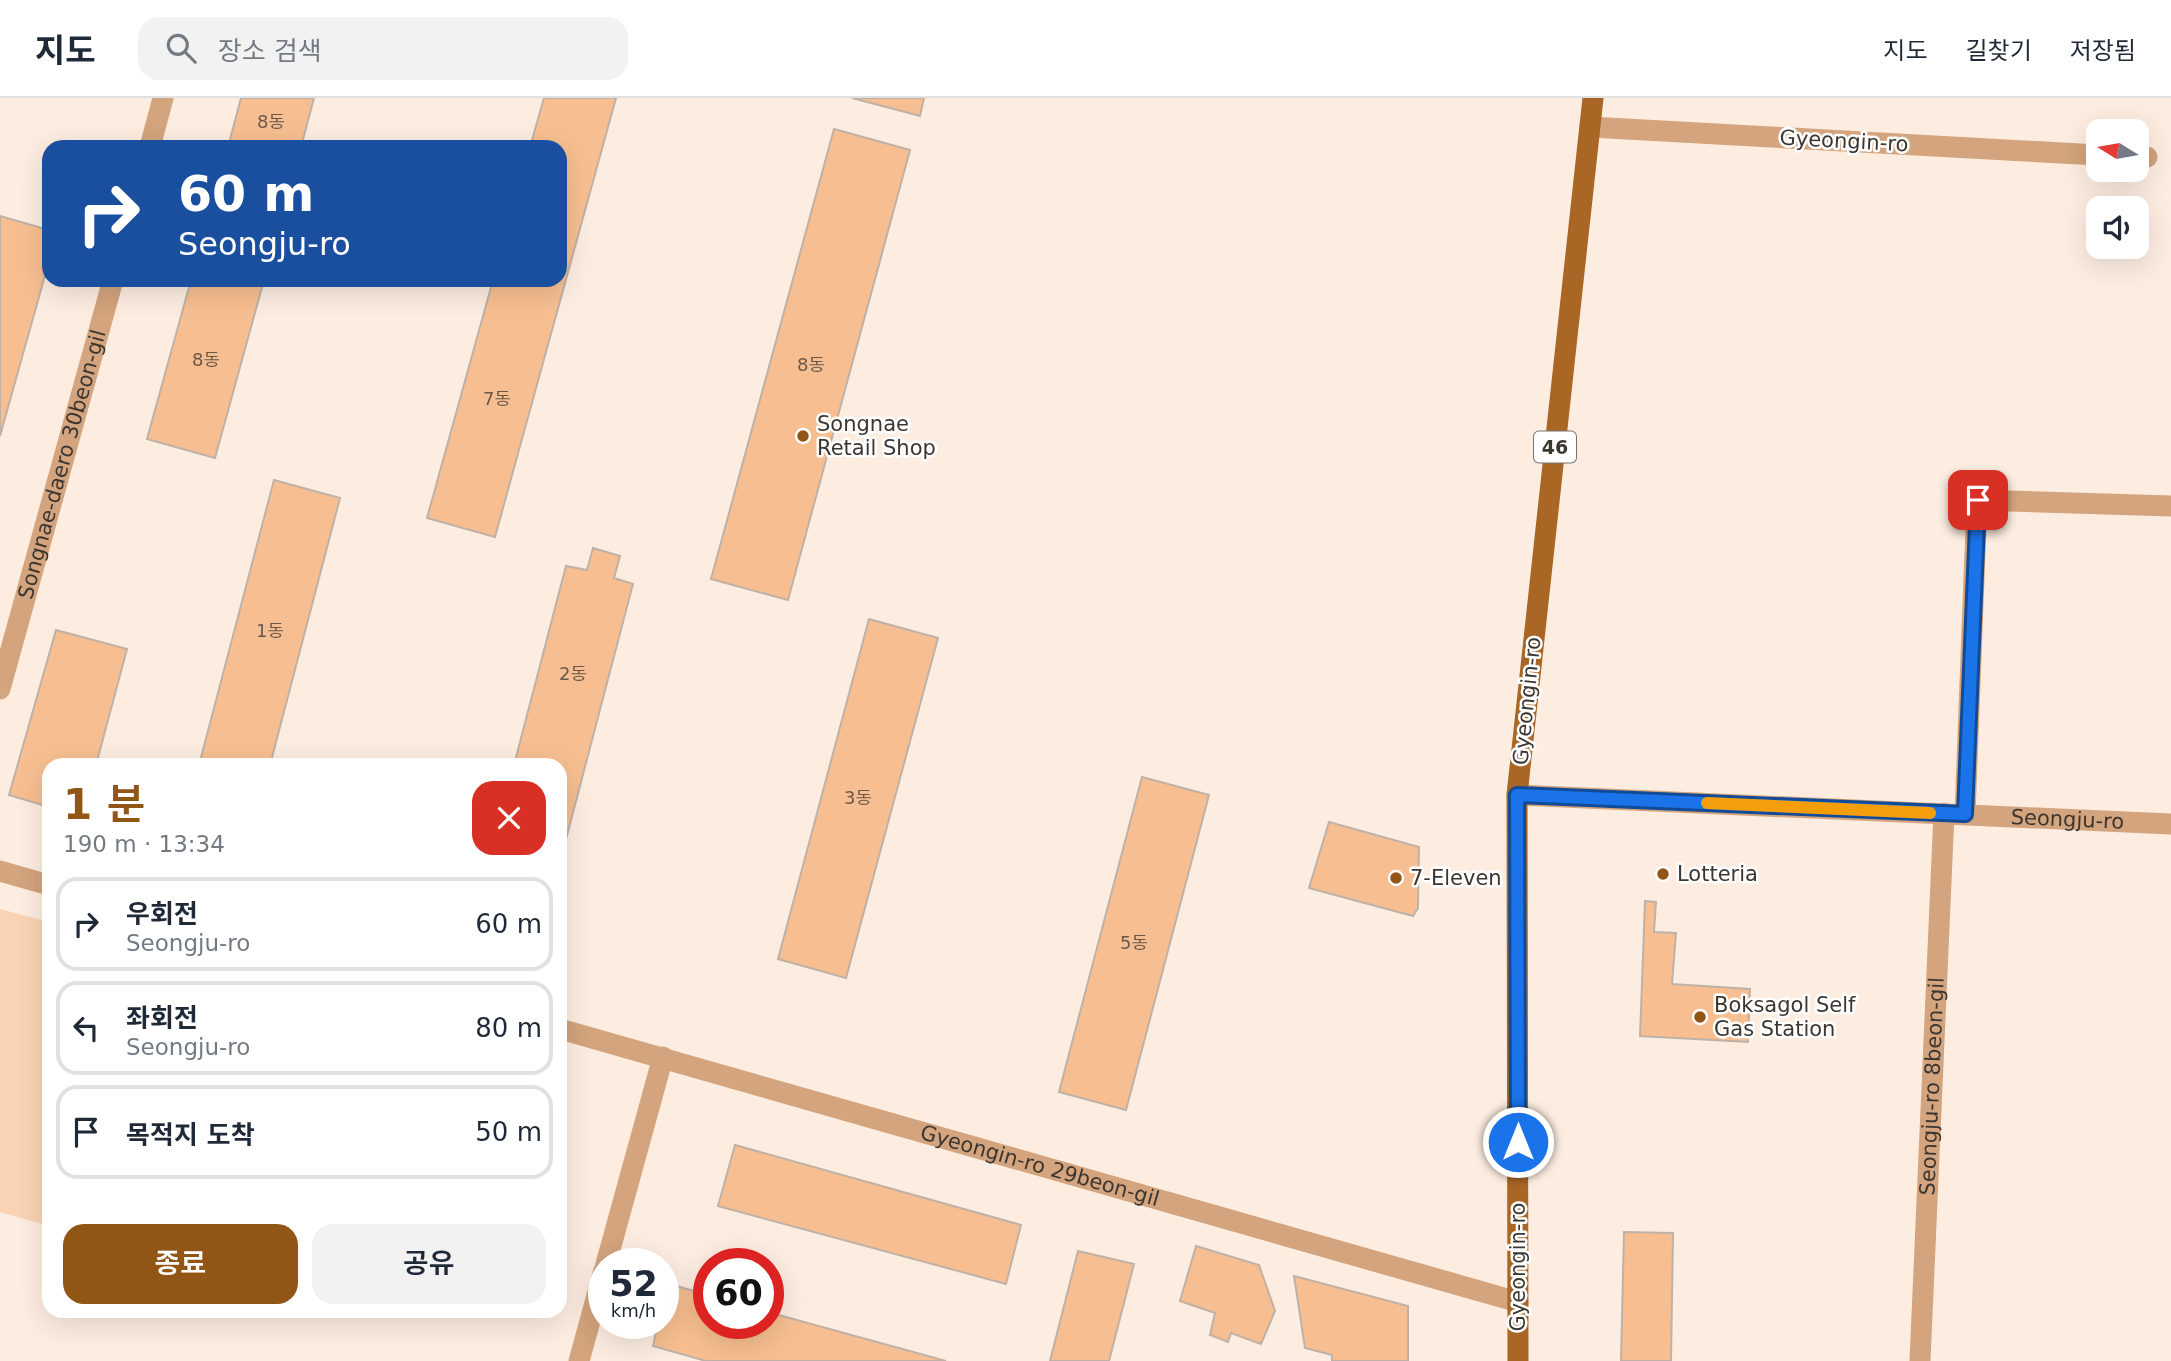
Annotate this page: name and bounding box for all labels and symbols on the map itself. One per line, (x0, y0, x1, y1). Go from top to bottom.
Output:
house number: 8동 (257, 111, 285, 132)
north arrow (2086, 119, 2149, 182)
street label: Gyeongin-ro (1779, 126, 1909, 156)
street label: Songnae-daero 30beon-gil (13, 327, 111, 602)
house number: 8동 (192, 349, 220, 370)
house number: 8동 (797, 354, 825, 375)
house number: 7동 (483, 388, 511, 409)
place label: Songnae Retail Shop (817, 412, 936, 460)
marker: Songnae Retail Shop (795, 428, 811, 444)
road number: 46 (1534, 432, 1576, 462)
pin (1948, 470, 2008, 530)
house number: 1동 (256, 620, 284, 641)
street label: Gyeongin-ro (1508, 636, 1546, 766)
house number: 2동 (559, 663, 587, 684)
house number: 3동 (844, 787, 872, 808)
street label: Seongju-ro (2010, 805, 2125, 834)
place label: Lotteria (1677, 862, 1758, 886)
place label: 7-Eleven (1410, 866, 1502, 890)
marker: Lotteria (1655, 866, 1671, 882)
marker: 7-Eleven (1388, 870, 1404, 886)
house number: 5동 (1120, 932, 1148, 953)
street label: Seongju-ro 8beon-gil (1915, 977, 1949, 1196)
place label: Boksagol Self Gas Station (1714, 993, 1856, 1041)
marker: Boksagol Self Gas Station (1692, 1009, 1708, 1025)
position arrow (1481, 1105, 1555, 1179)
street label: Gyeongin-ro 29beon-gil (918, 1120, 1162, 1211)
street label: Gyeongin-ro (1506, 1203, 1530, 1331)
speed limit sign: 60 (693, 1248, 784, 1339)

